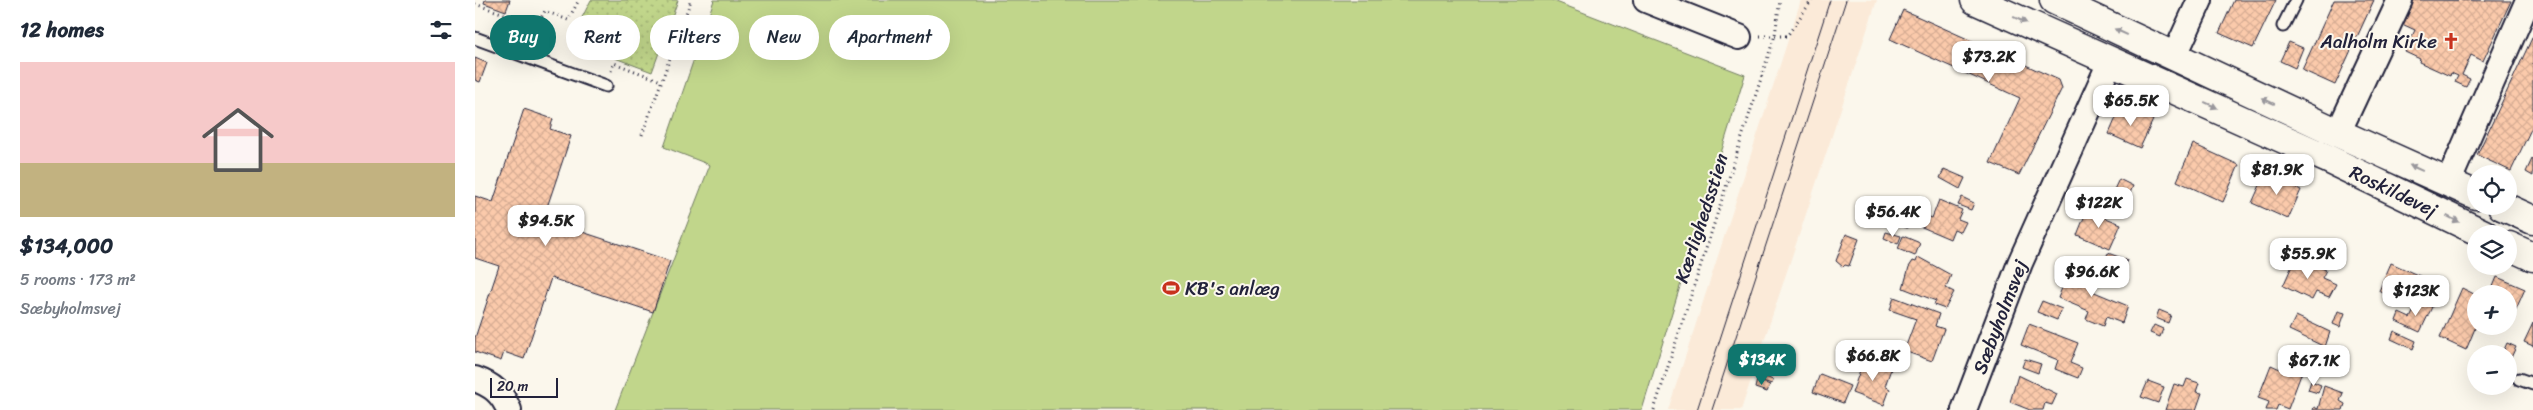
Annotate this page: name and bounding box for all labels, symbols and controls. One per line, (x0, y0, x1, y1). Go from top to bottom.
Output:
text: 12 homes (20, 11, 104, 49)
chip: Buy (490, 15, 556, 60)
chip: Rent (566, 15, 640, 60)
chip: Filters (650, 15, 739, 60)
chip: New (749, 15, 819, 60)
chip: Apartment (829, 15, 950, 60)
icon: filters (427, 16, 455, 44)
one-way arrow (2013, 16, 2027, 24)
place label: Aalholm Kirke (2320, 25, 2437, 58)
one-way arrow (2114, 27, 2128, 35)
church icon: Aalholm Kirke (2441, 31, 2461, 51)
pin: $73.2K (1948, 41, 2030, 83)
text: $73.2K (1963, 42, 2015, 71)
pin: $65.5K (2090, 84, 2172, 127)
text: $65.5K (2104, 86, 2158, 115)
icon: home (193, 95, 283, 185)
one-way arrow (2261, 96, 2275, 104)
one-way arrow (2204, 102, 2218, 110)
street label: Kærlighedsstien (1665, 149, 1738, 287)
pin: $81.9K (2236, 154, 2318, 196)
text: $81.9K (2251, 155, 2303, 184)
street label: Roskildevej (2344, 156, 2444, 227)
one-way arrow (2409, 164, 2423, 172)
map controls (2467, 165, 2517, 395)
button: locate (2467, 165, 2517, 215)
pin: $122K (2064, 186, 2134, 229)
text: $122K (2076, 188, 2122, 217)
pin: $56.4K (1852, 196, 1934, 238)
text: $56.4K (1866, 197, 1920, 226)
pin: $94.5K (505, 204, 587, 247)
text: $94.5K (519, 206, 573, 235)
one-way arrow (2446, 215, 2460, 223)
button: layers (2467, 225, 2517, 275)
text: $134,000 (20, 227, 113, 265)
pin: $55.9K (2267, 238, 2349, 280)
text: $55.9K (2281, 239, 2335, 268)
street label: Sæbyholmsvej (1963, 254, 2037, 379)
pin: $96.6K (2051, 256, 2133, 298)
text: $96.6K (2065, 257, 2119, 286)
text: 5 rooms · 173 m² (20, 265, 136, 294)
place label: KB's anlæg (1185, 272, 1280, 305)
pin: $123K (2381, 274, 2451, 317)
text: $123K (2393, 276, 2439, 305)
sports icon: KB's anlæg (1161, 278, 1181, 298)
button: + (2467, 285, 2517, 335)
text: Sæbyholmsvej (20, 294, 121, 323)
pin: $66.8K (1832, 340, 1914, 382)
text: $66.8K (1846, 341, 1900, 370)
pin: $134K (1727, 344, 1797, 386)
pin: $67.1K (2273, 344, 2355, 387)
text: $134K (1739, 345, 1785, 374)
button: − (2467, 345, 2517, 395)
text: $67.1K (2289, 346, 2339, 375)
text: 20 m (497, 374, 528, 399)
scale bar (490, 375, 557, 398)

